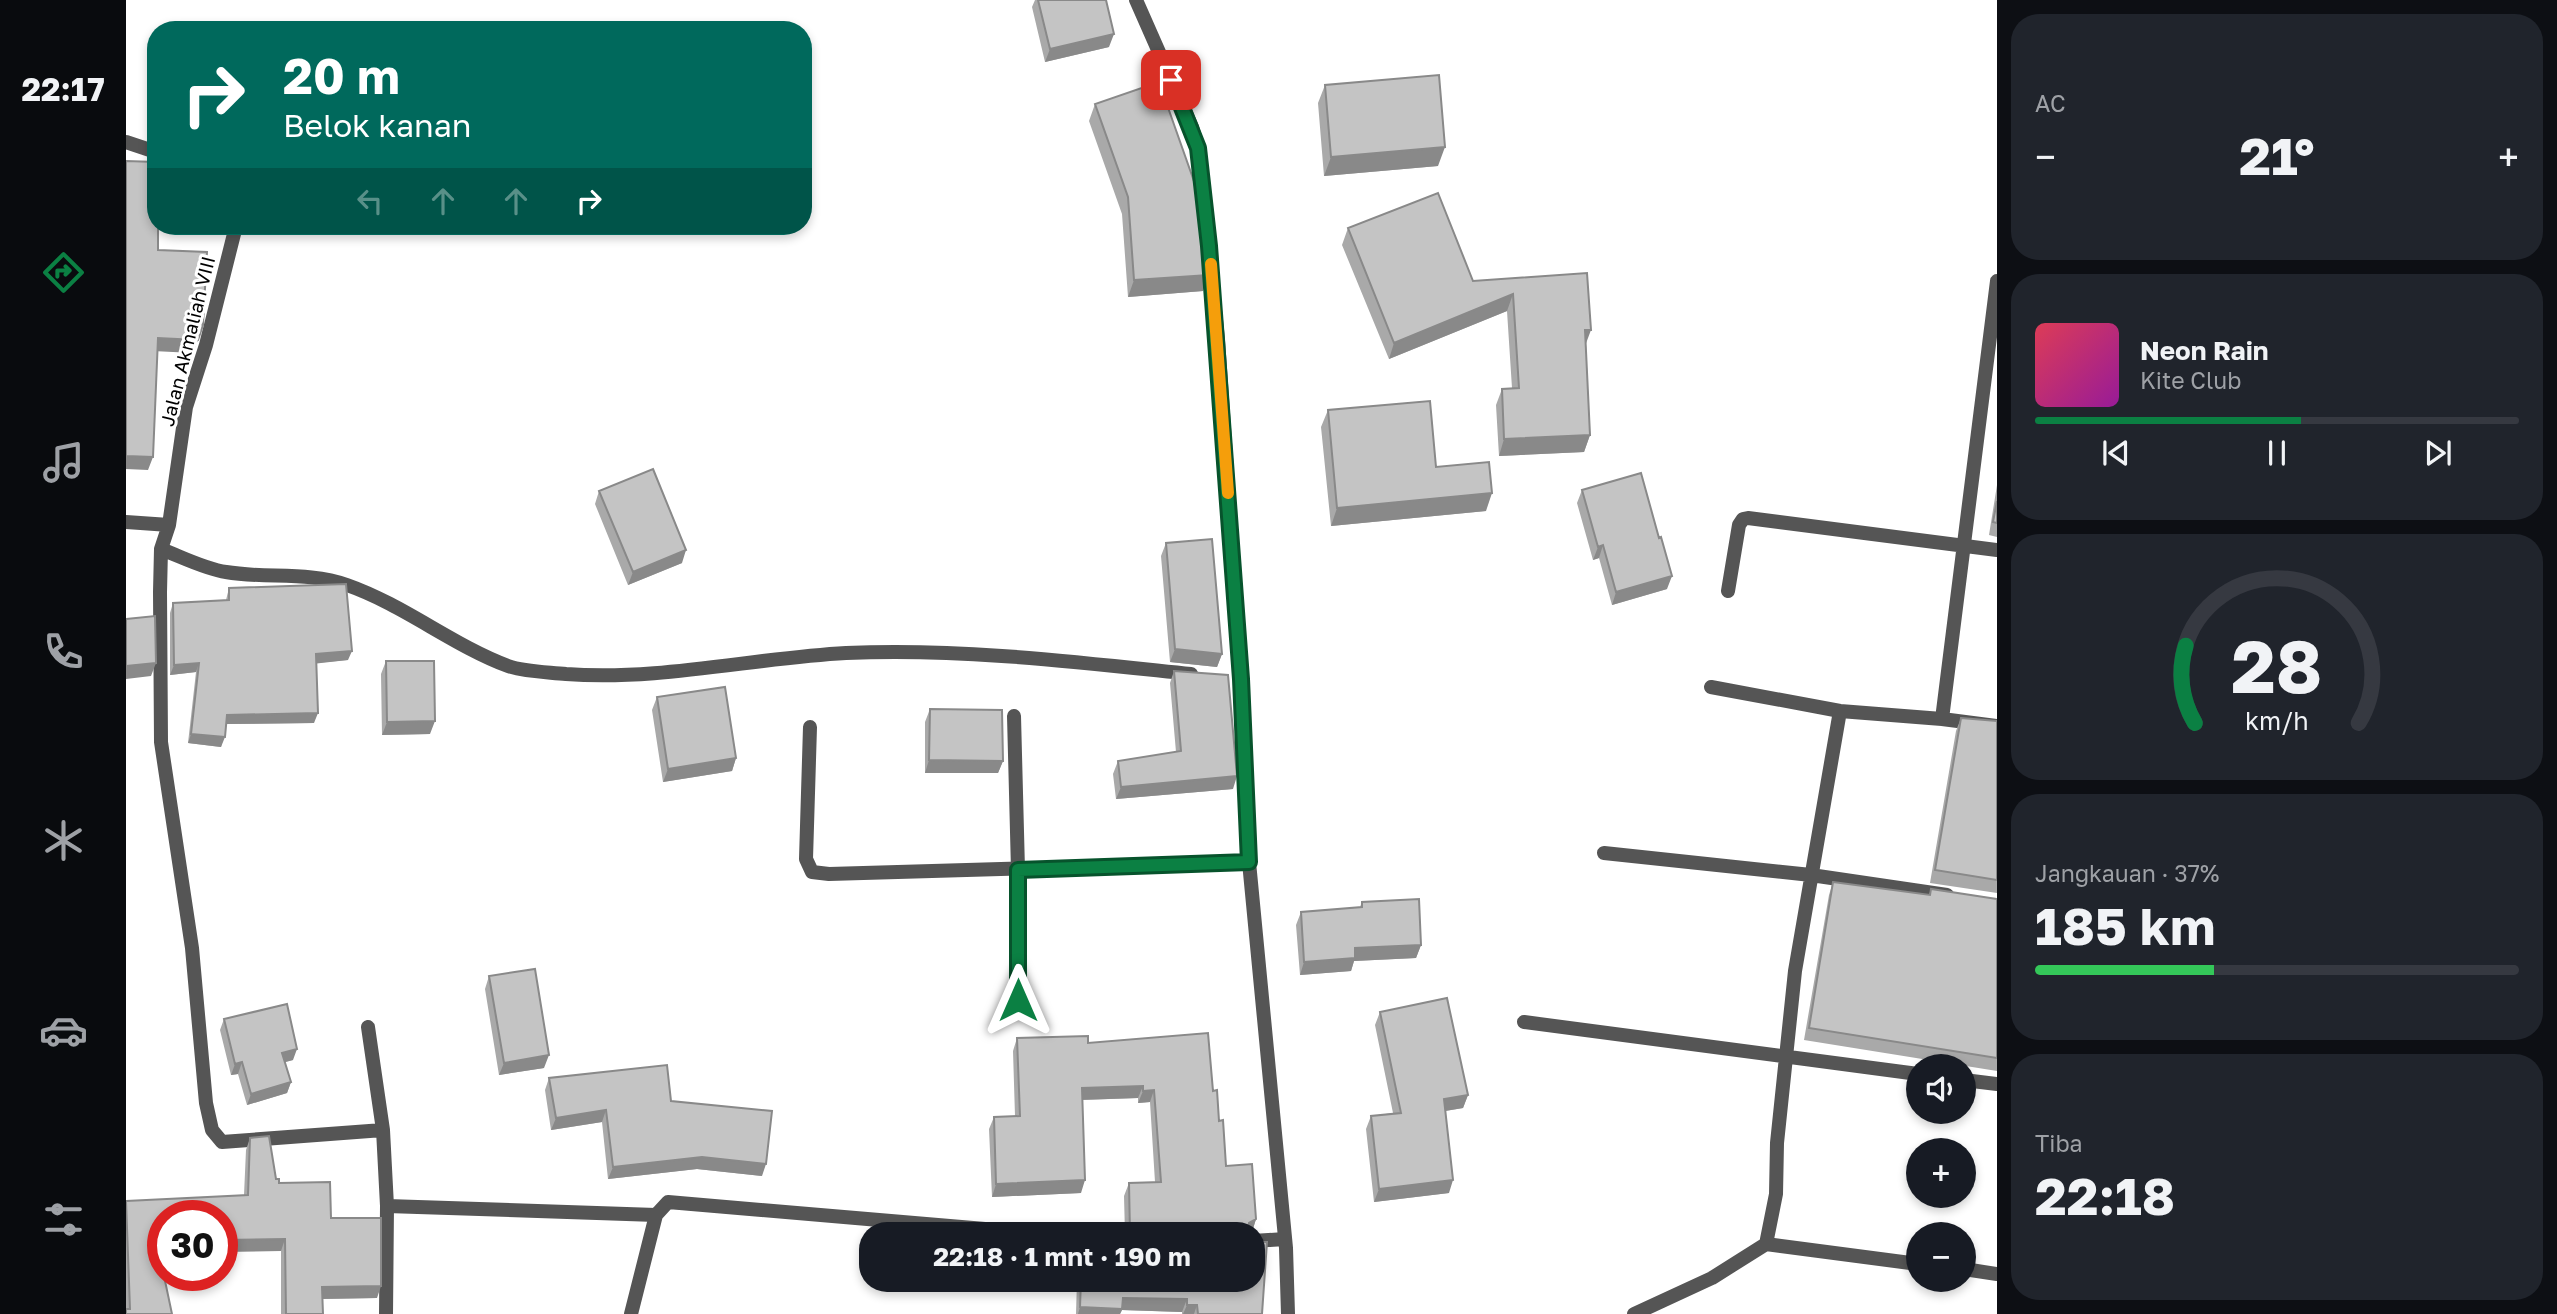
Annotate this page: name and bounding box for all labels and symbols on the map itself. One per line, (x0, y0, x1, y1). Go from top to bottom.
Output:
pin (1141, 50, 1201, 110)
street label: Jalan Akmaliah VIII (155, 254, 219, 428)
position arrow (981, 963, 1055, 1037)
speed limit sign: 30 (147, 1200, 238, 1291)

